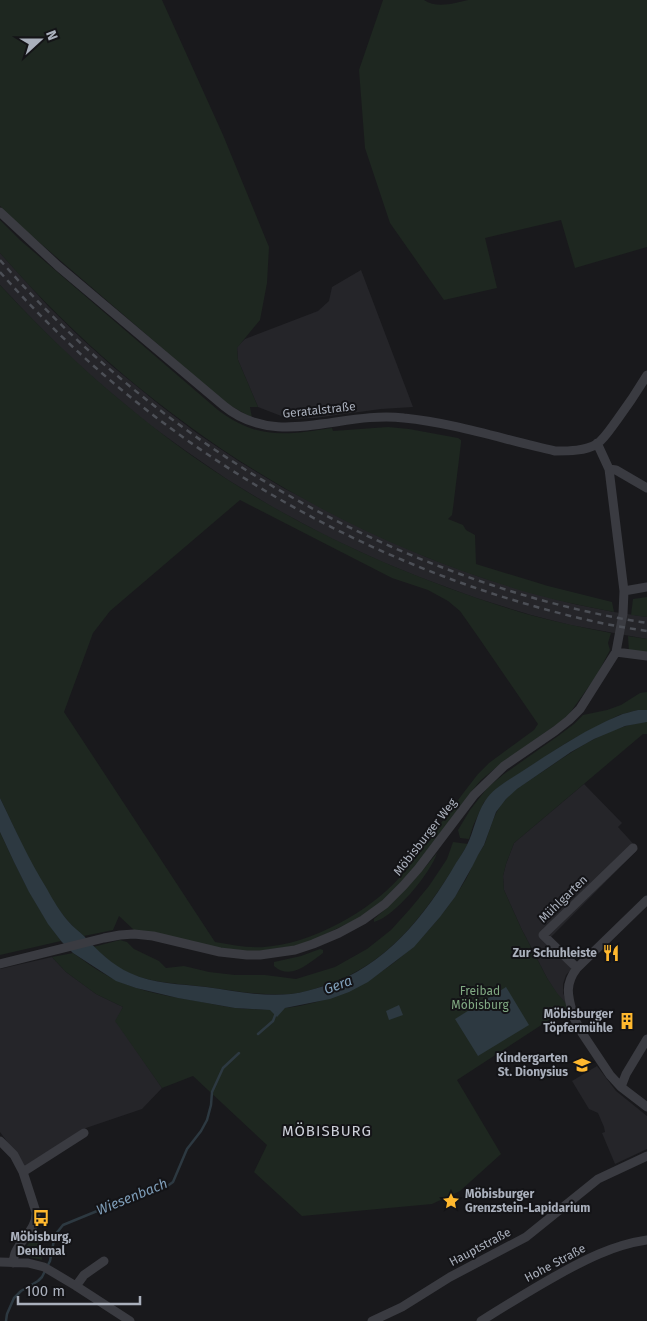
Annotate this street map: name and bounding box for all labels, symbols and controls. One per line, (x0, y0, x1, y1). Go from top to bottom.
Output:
north arrow (15, 15, 65, 65)
text: N (42, 28, 61, 43)
street label: Geratalstraße (282, 399, 356, 421)
street label: Möbisburger Weg (391, 795, 460, 878)
street label: Mühlgarten (536, 873, 590, 925)
restaurant icon: Zur Schuhleiste (601, 943, 621, 963)
place label: Zur Schuhleiste (512, 946, 597, 960)
water label: Gera (322, 972, 354, 998)
park label: Freibad Möbisburg (451, 984, 509, 1012)
place label: Möbisburger Töpfermühle (543, 1007, 613, 1035)
building icon: Möbisburger Töpfermühle (617, 1011, 637, 1031)
place label: Kindergarten St. Dionysius (496, 1051, 568, 1079)
school or university icon: Kindergarten St. Dionysius (572, 1055, 592, 1075)
district label: MÖBISBURG (282, 1122, 372, 1140)
water label: Wiesenbach (94, 1175, 170, 1219)
place label: Möbisburger Grenzstein-Lapidarium (465, 1187, 590, 1215)
place icon: Möbisburger Grenzstein-Lapidarium (441, 1191, 461, 1211)
bus stop icon: Möbisburg, Denkmal (31, 1208, 51, 1228)
street label: Hauptstraße (447, 1225, 513, 1269)
place label: Möbisburg, Denkmal (11, 1230, 72, 1258)
street label: Hohe Straße (522, 1241, 588, 1285)
scale bar (18, 1274, 140, 1306)
text: 100 m (25, 1282, 65, 1300)

